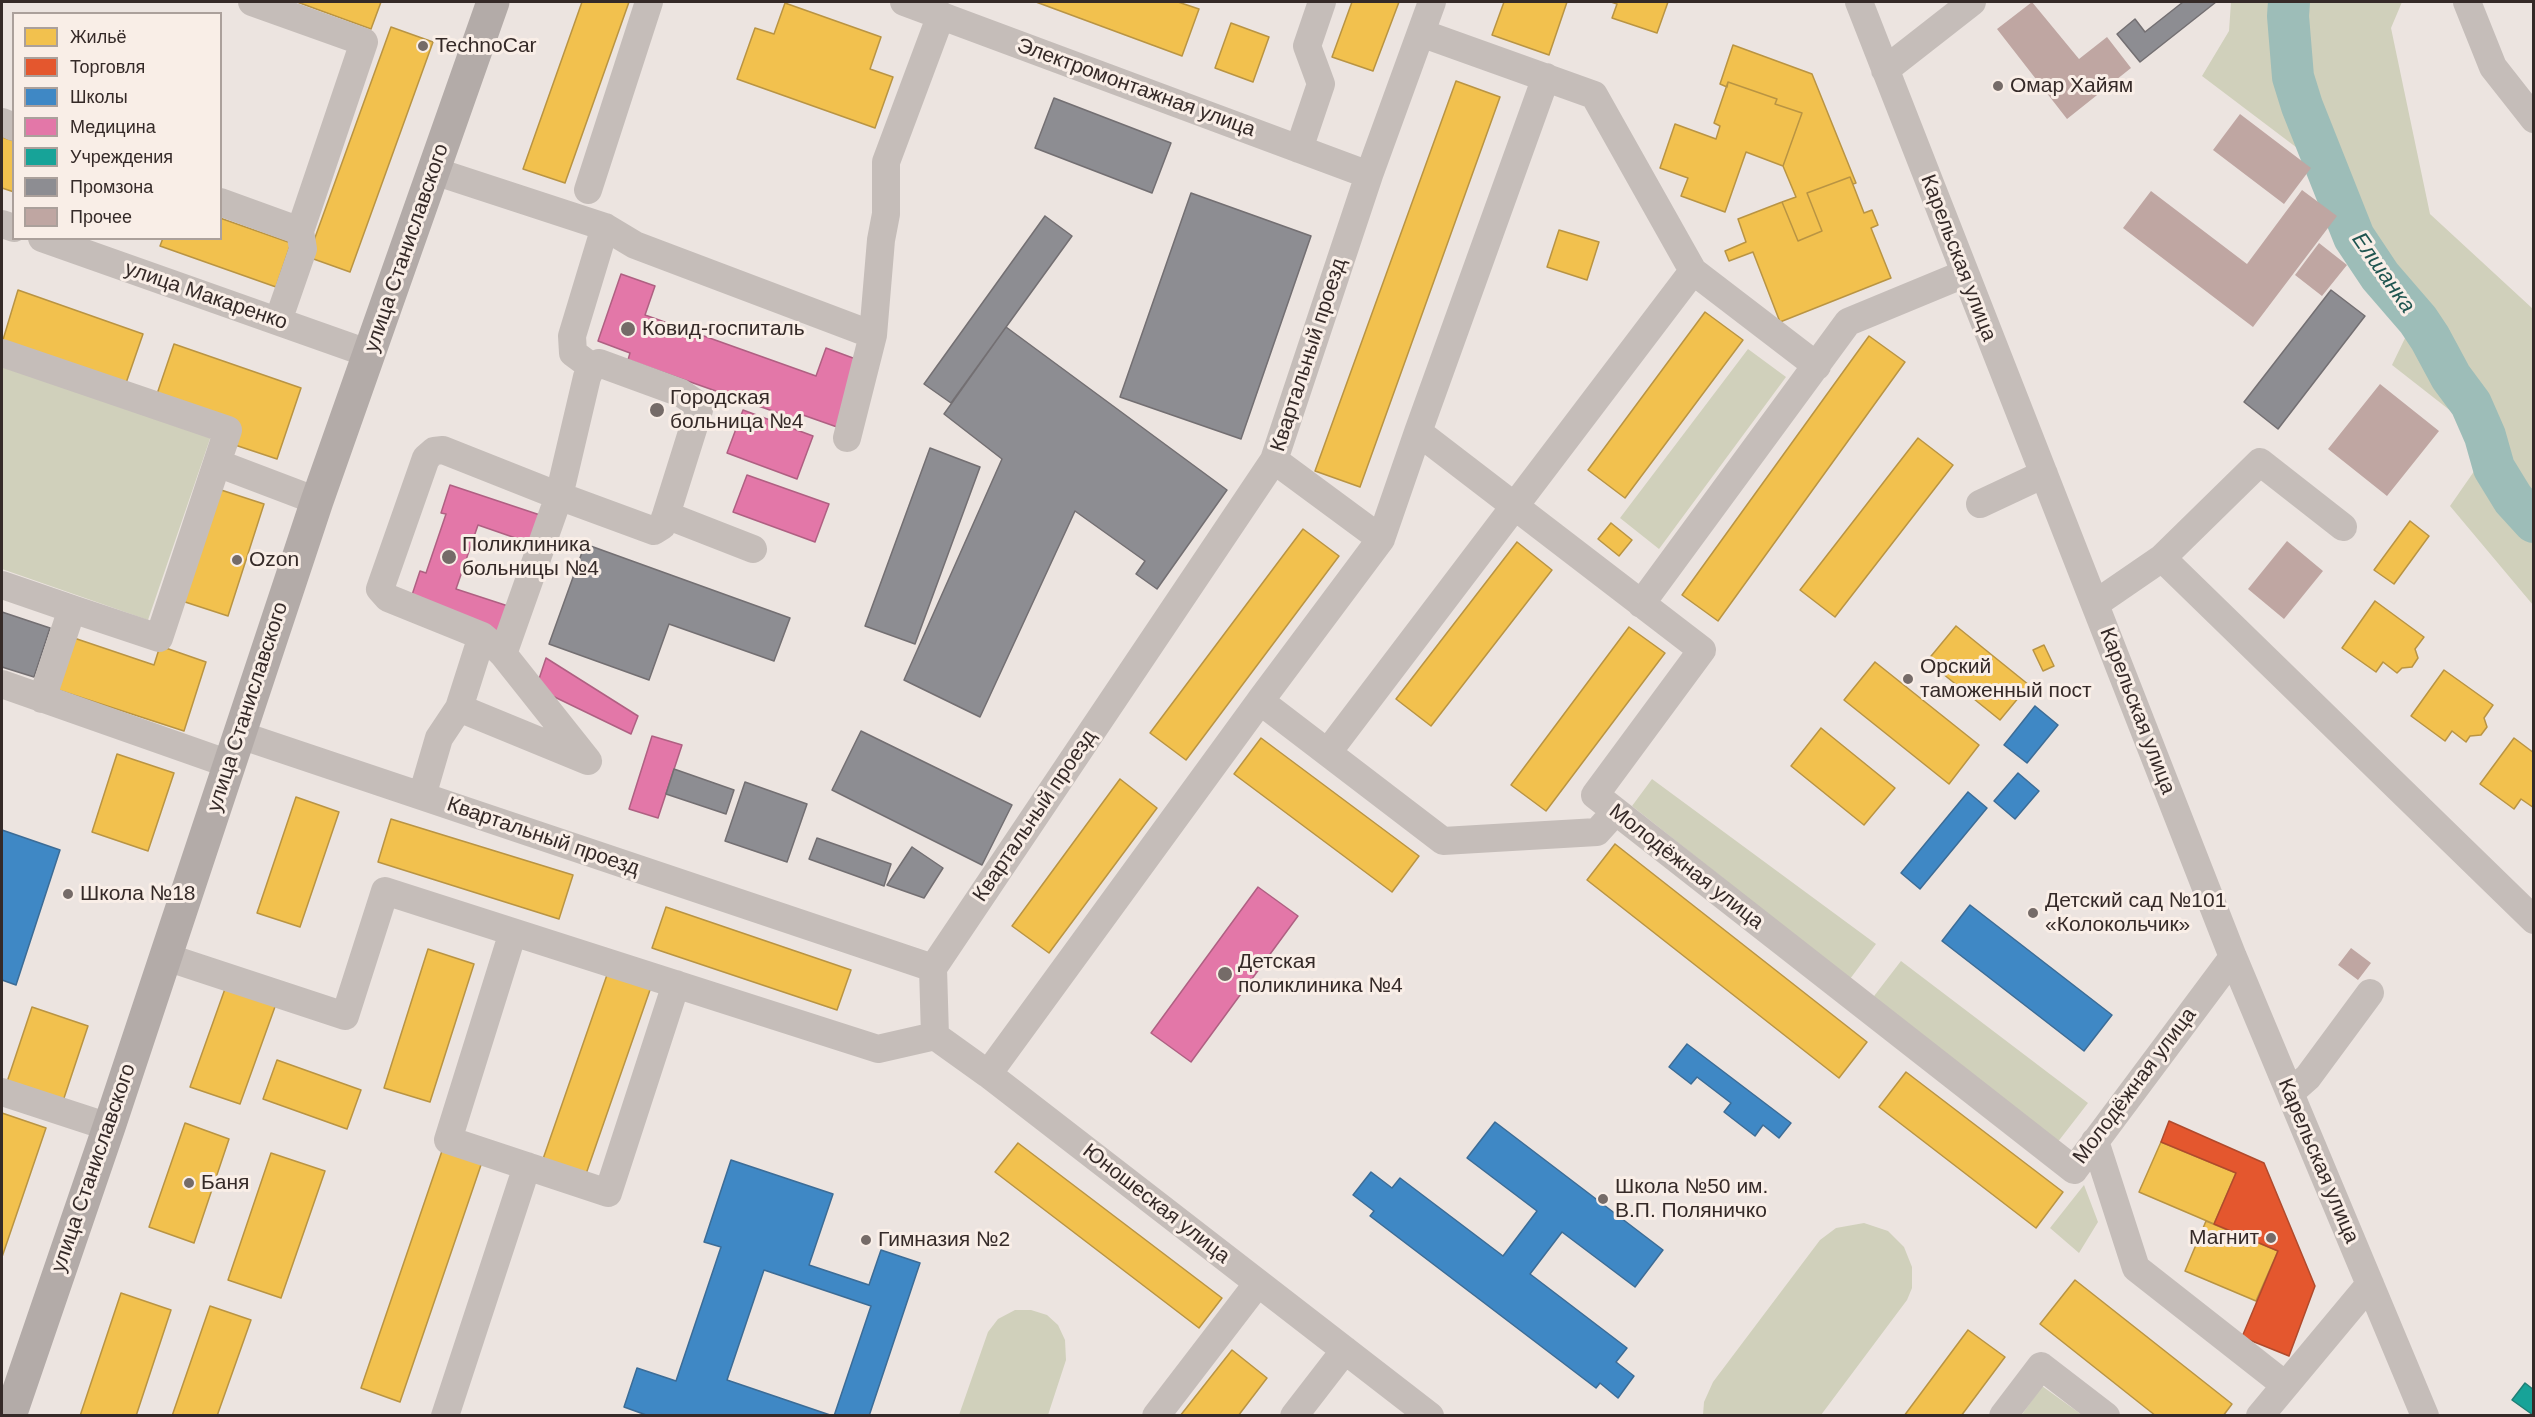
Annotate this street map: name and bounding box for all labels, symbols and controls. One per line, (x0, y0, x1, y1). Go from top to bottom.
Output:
legend (12, 12, 222, 240)
text: Жильё (70, 27, 127, 47)
place label: TechnoCar (435, 33, 537, 59)
street label: Электромонтажная улица (1013, 33, 1259, 143)
marker: TechnoCar (416, 39, 430, 53)
text: Торговля (70, 57, 145, 77)
place label: Омар Хайям (2010, 73, 2133, 99)
marker: Омар Хайям (1991, 79, 2005, 93)
text: Школы (70, 87, 128, 107)
text: Медицина (70, 117, 156, 137)
street label: улица Станиславского (359, 140, 455, 356)
text: Учреждения (70, 147, 173, 167)
street label: Карельская улица (1915, 171, 2001, 345)
text: Промзона (70, 177, 153, 197)
text: Прочее (70, 207, 132, 227)
water label: Елшанка (2346, 228, 2420, 318)
street label: Квартальный проезд (1266, 255, 1352, 455)
street label: улица Макаренко (121, 256, 291, 336)
place label: Ковид-госпиталь (642, 316, 805, 342)
marker: Ковид-госпиталь (619, 320, 637, 338)
place label: Городская больница №4 (670, 385, 804, 435)
marker: Городская больница №4 (648, 401, 666, 419)
place label: Поликлиника больницы №4 (462, 532, 599, 582)
place label: Ozon (249, 547, 299, 573)
marker: Поликлиника больницы №4 (440, 548, 458, 566)
marker: Ozon (230, 553, 244, 567)
street label: улица Станиславского (202, 599, 294, 815)
street label: Карельская улица (2094, 624, 2180, 798)
place label: Орский таможенный пост (1920, 654, 2092, 704)
marker: Орский таможенный пост (1901, 672, 1915, 686)
street label: Квартальный проезд (968, 725, 1102, 907)
street label: Квартальный проезд (443, 792, 643, 882)
street label: Молодёжная улица (1604, 799, 1768, 935)
place label: Школа №18 (80, 881, 196, 907)
marker: Школа №18 (61, 887, 75, 901)
place label: Детский сад №101 «Колокольчик» (2045, 888, 2226, 938)
marker: Детский сад №101 «Колокольчик» (2026, 906, 2040, 920)
place label: Детская поликлиника №4 (1238, 949, 1403, 999)
marker: Детская поликлиника №4 (1216, 965, 1234, 983)
street label: Молодёжная улица (2068, 1003, 2202, 1169)
street label: улица Станиславского (46, 1060, 142, 1276)
street label: Карельская улица (2272, 1075, 2364, 1247)
street label: Юношеская улица (1077, 1139, 1235, 1269)
place label: Баня (201, 1170, 249, 1196)
place label: Школа №50 им. В.П. Поляничко (1615, 1174, 1768, 1224)
marker: Баня (182, 1176, 196, 1190)
marker: Школа №50 им. В.П. Поляничко (1596, 1192, 1610, 1206)
place label: Магнит (2189, 1225, 2259, 1251)
place label: Гимназия №2 (878, 1227, 1010, 1253)
marker: Магнит (2264, 1231, 2278, 1245)
marker: Гимназия №2 (859, 1233, 873, 1247)

